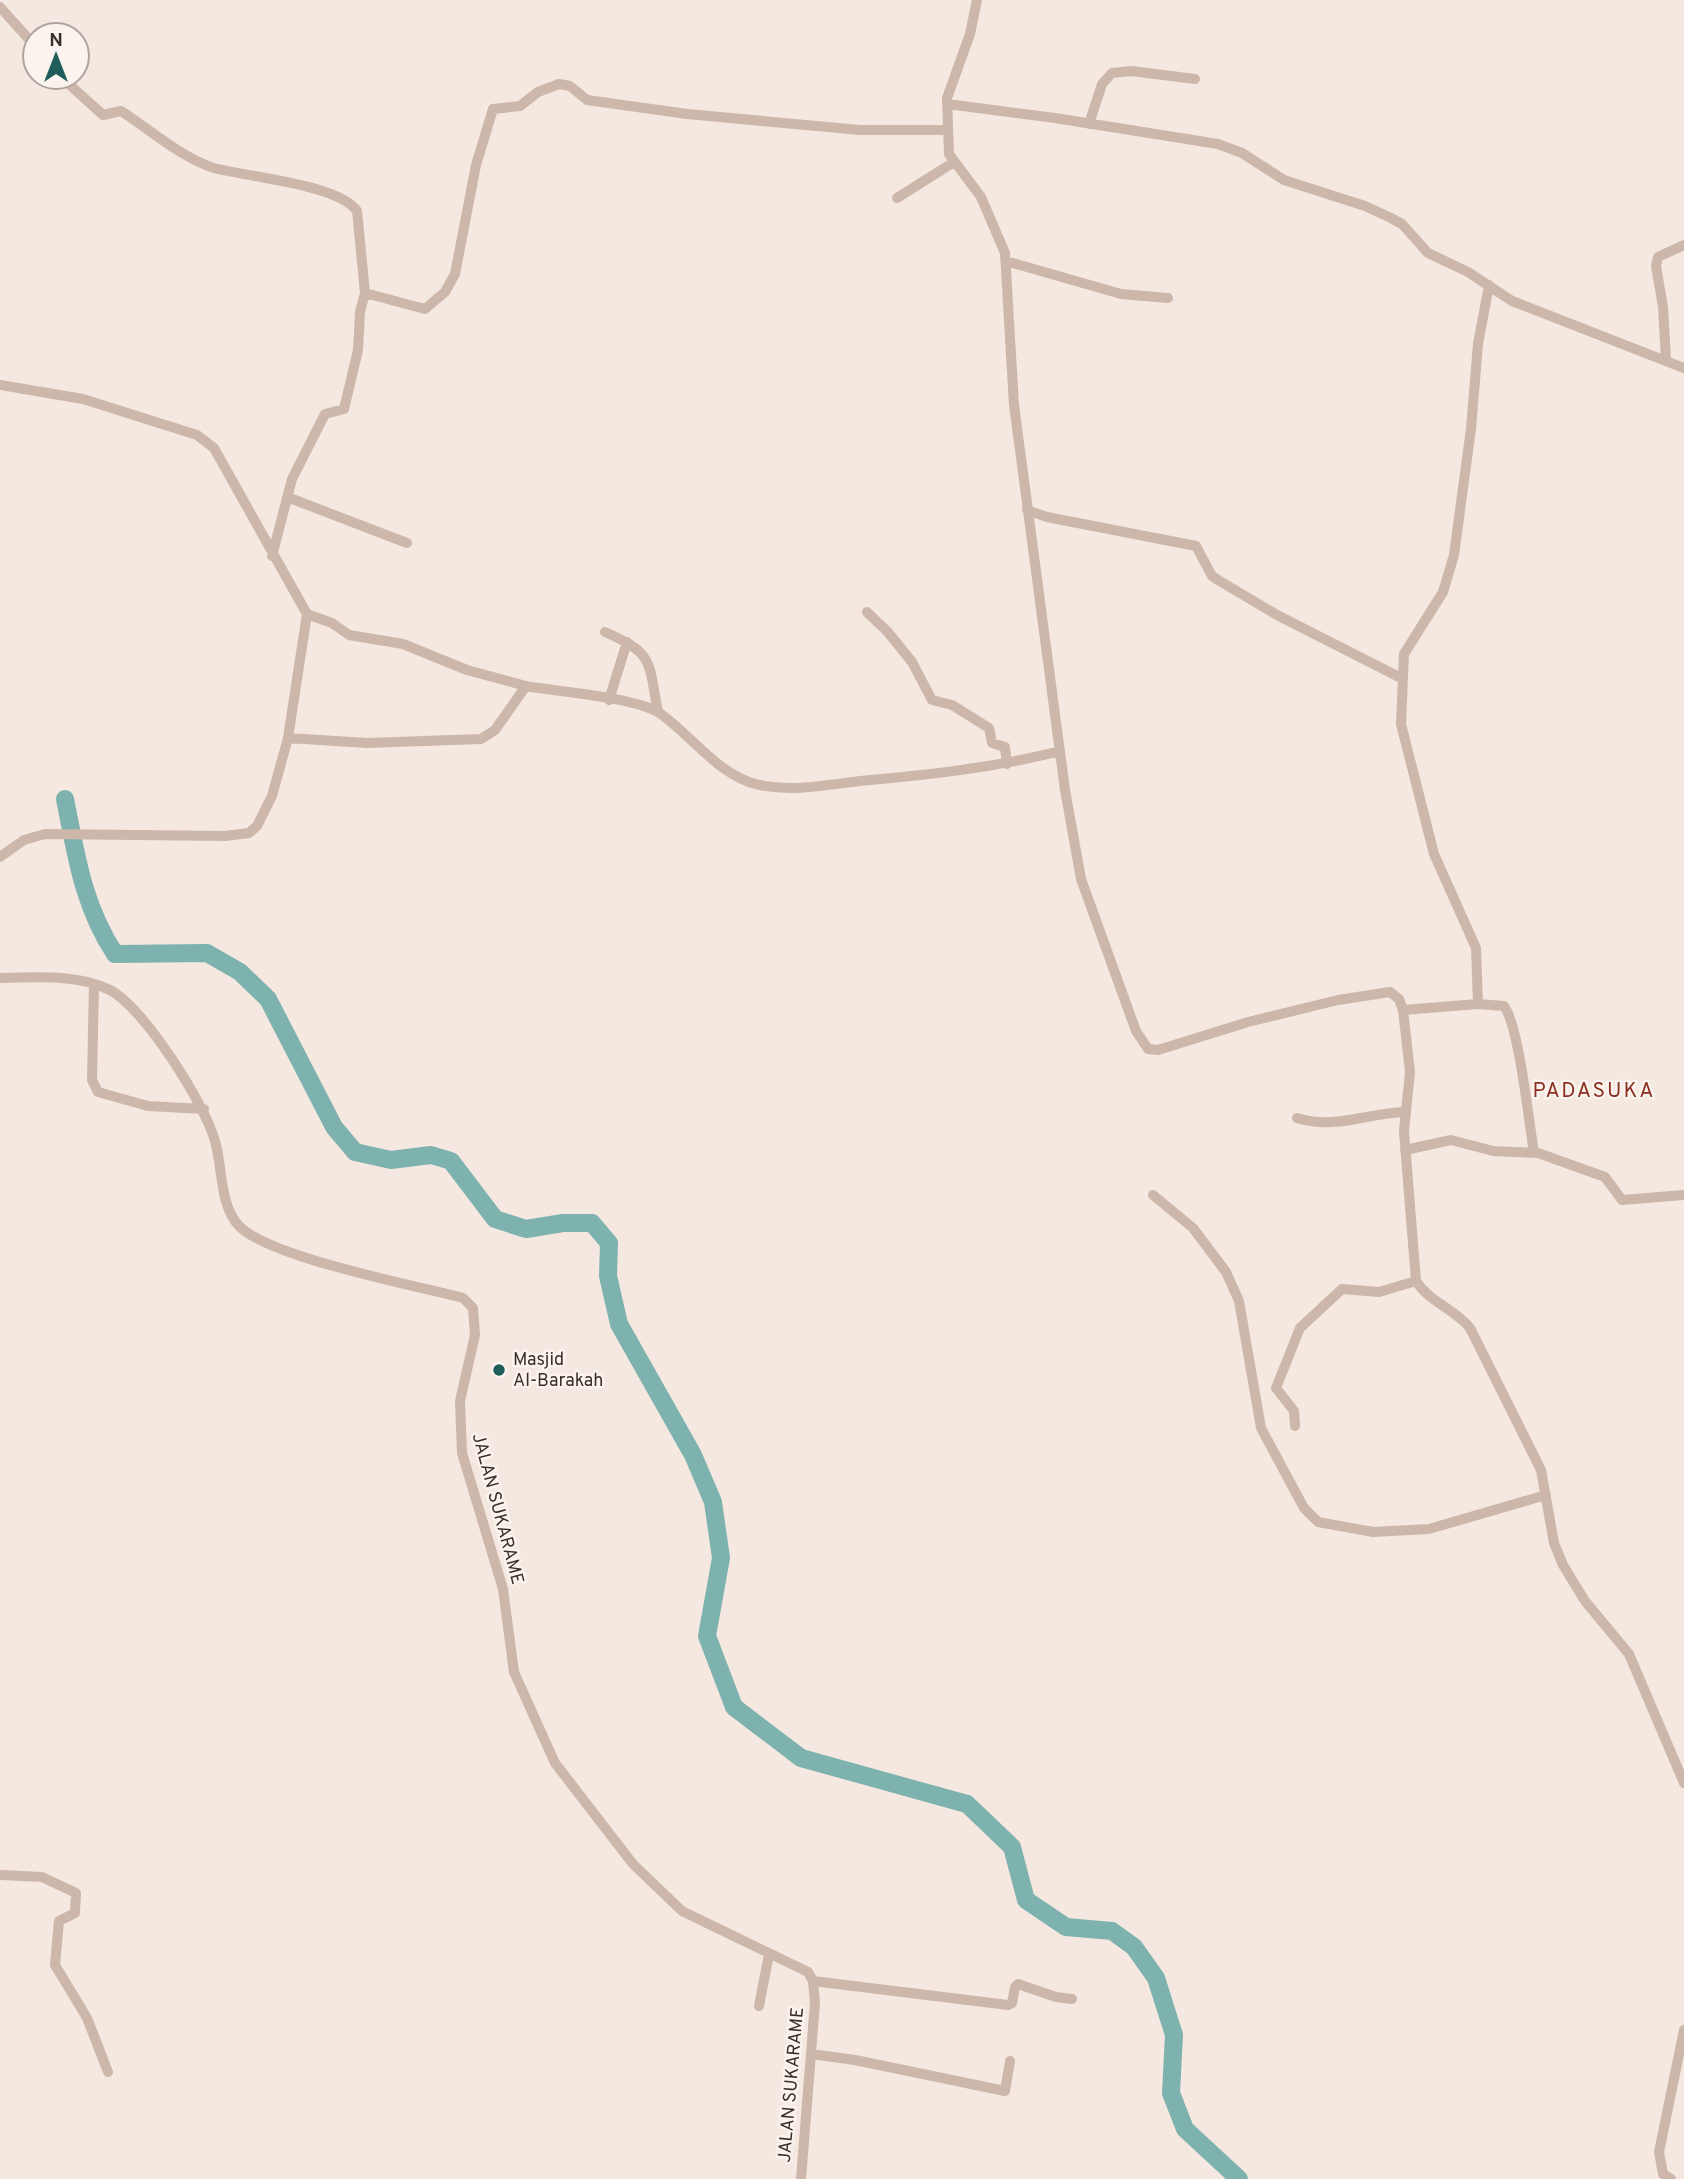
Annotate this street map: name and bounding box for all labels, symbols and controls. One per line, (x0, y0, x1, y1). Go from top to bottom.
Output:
north arrow (21, 21, 91, 91)
text: N (49, 29, 63, 53)
district label: PADASUKA (1532, 1078, 1656, 1105)
place label: Masjid Al-Barakah (513, 1349, 603, 1393)
marker: Masjid Al-Barakah (491, 1362, 507, 1378)
street label: JALAN SUKARAME (466, 1431, 528, 1587)
street label: JALAN SUKARAME (774, 2006, 810, 2164)

